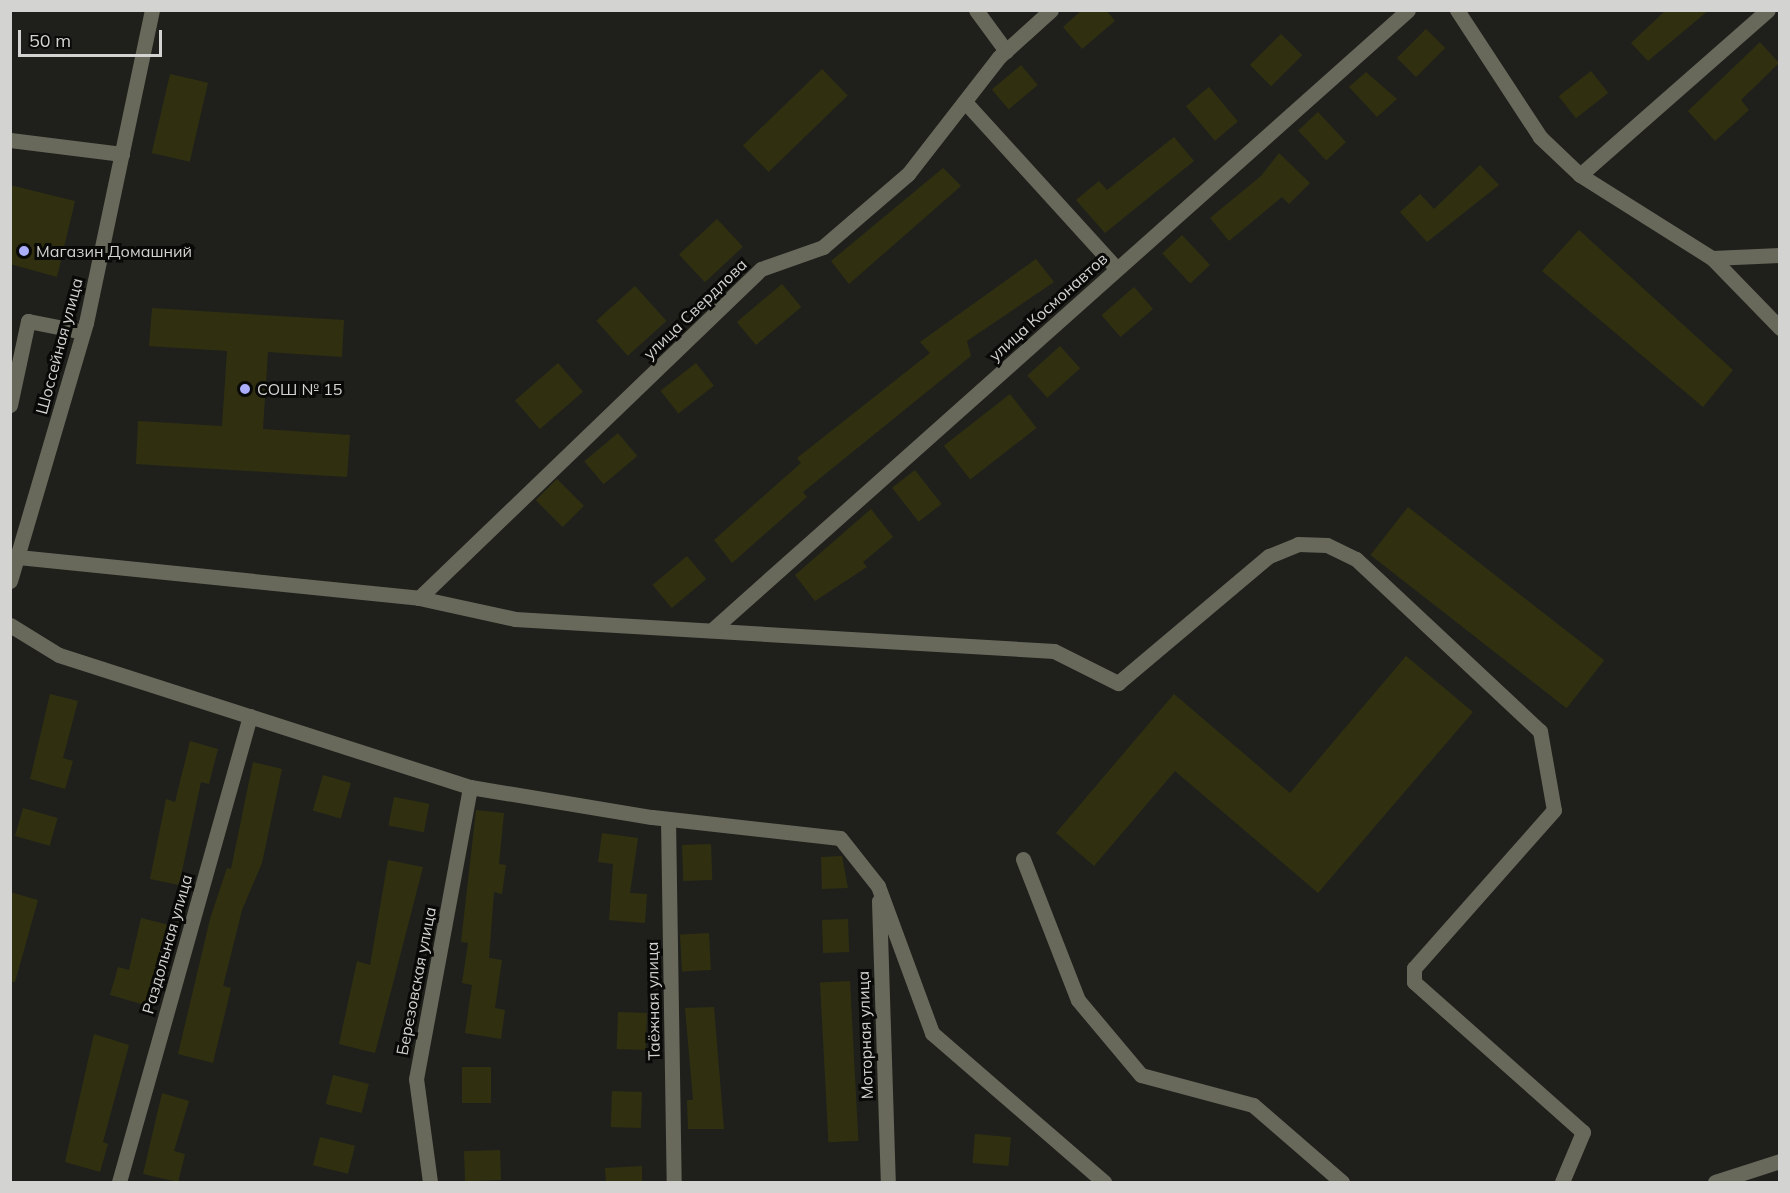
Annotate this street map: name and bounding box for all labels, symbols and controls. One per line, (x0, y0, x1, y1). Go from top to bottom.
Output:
scale bar (21, 18, 165, 56)
text: 50 m (29, 29, 71, 52)
place label: Магазин Домашний (36, 241, 192, 261)
marker: Магазин Домашний (17, 244, 31, 258)
street label: улица Космонавтов (985, 249, 1111, 365)
street label: улица Свердлова (639, 255, 751, 363)
street label: Шоссейная улица (32, 276, 86, 416)
place label: СОШ № 15 (257, 379, 342, 399)
marker: СОШ № 15 (238, 382, 252, 396)
street label: Раздольная улица (138, 872, 196, 1016)
street label: Березовская улица (392, 905, 440, 1057)
street label: Таёжная улица (642, 941, 664, 1061)
street label: Моторная улица (853, 971, 877, 1099)

